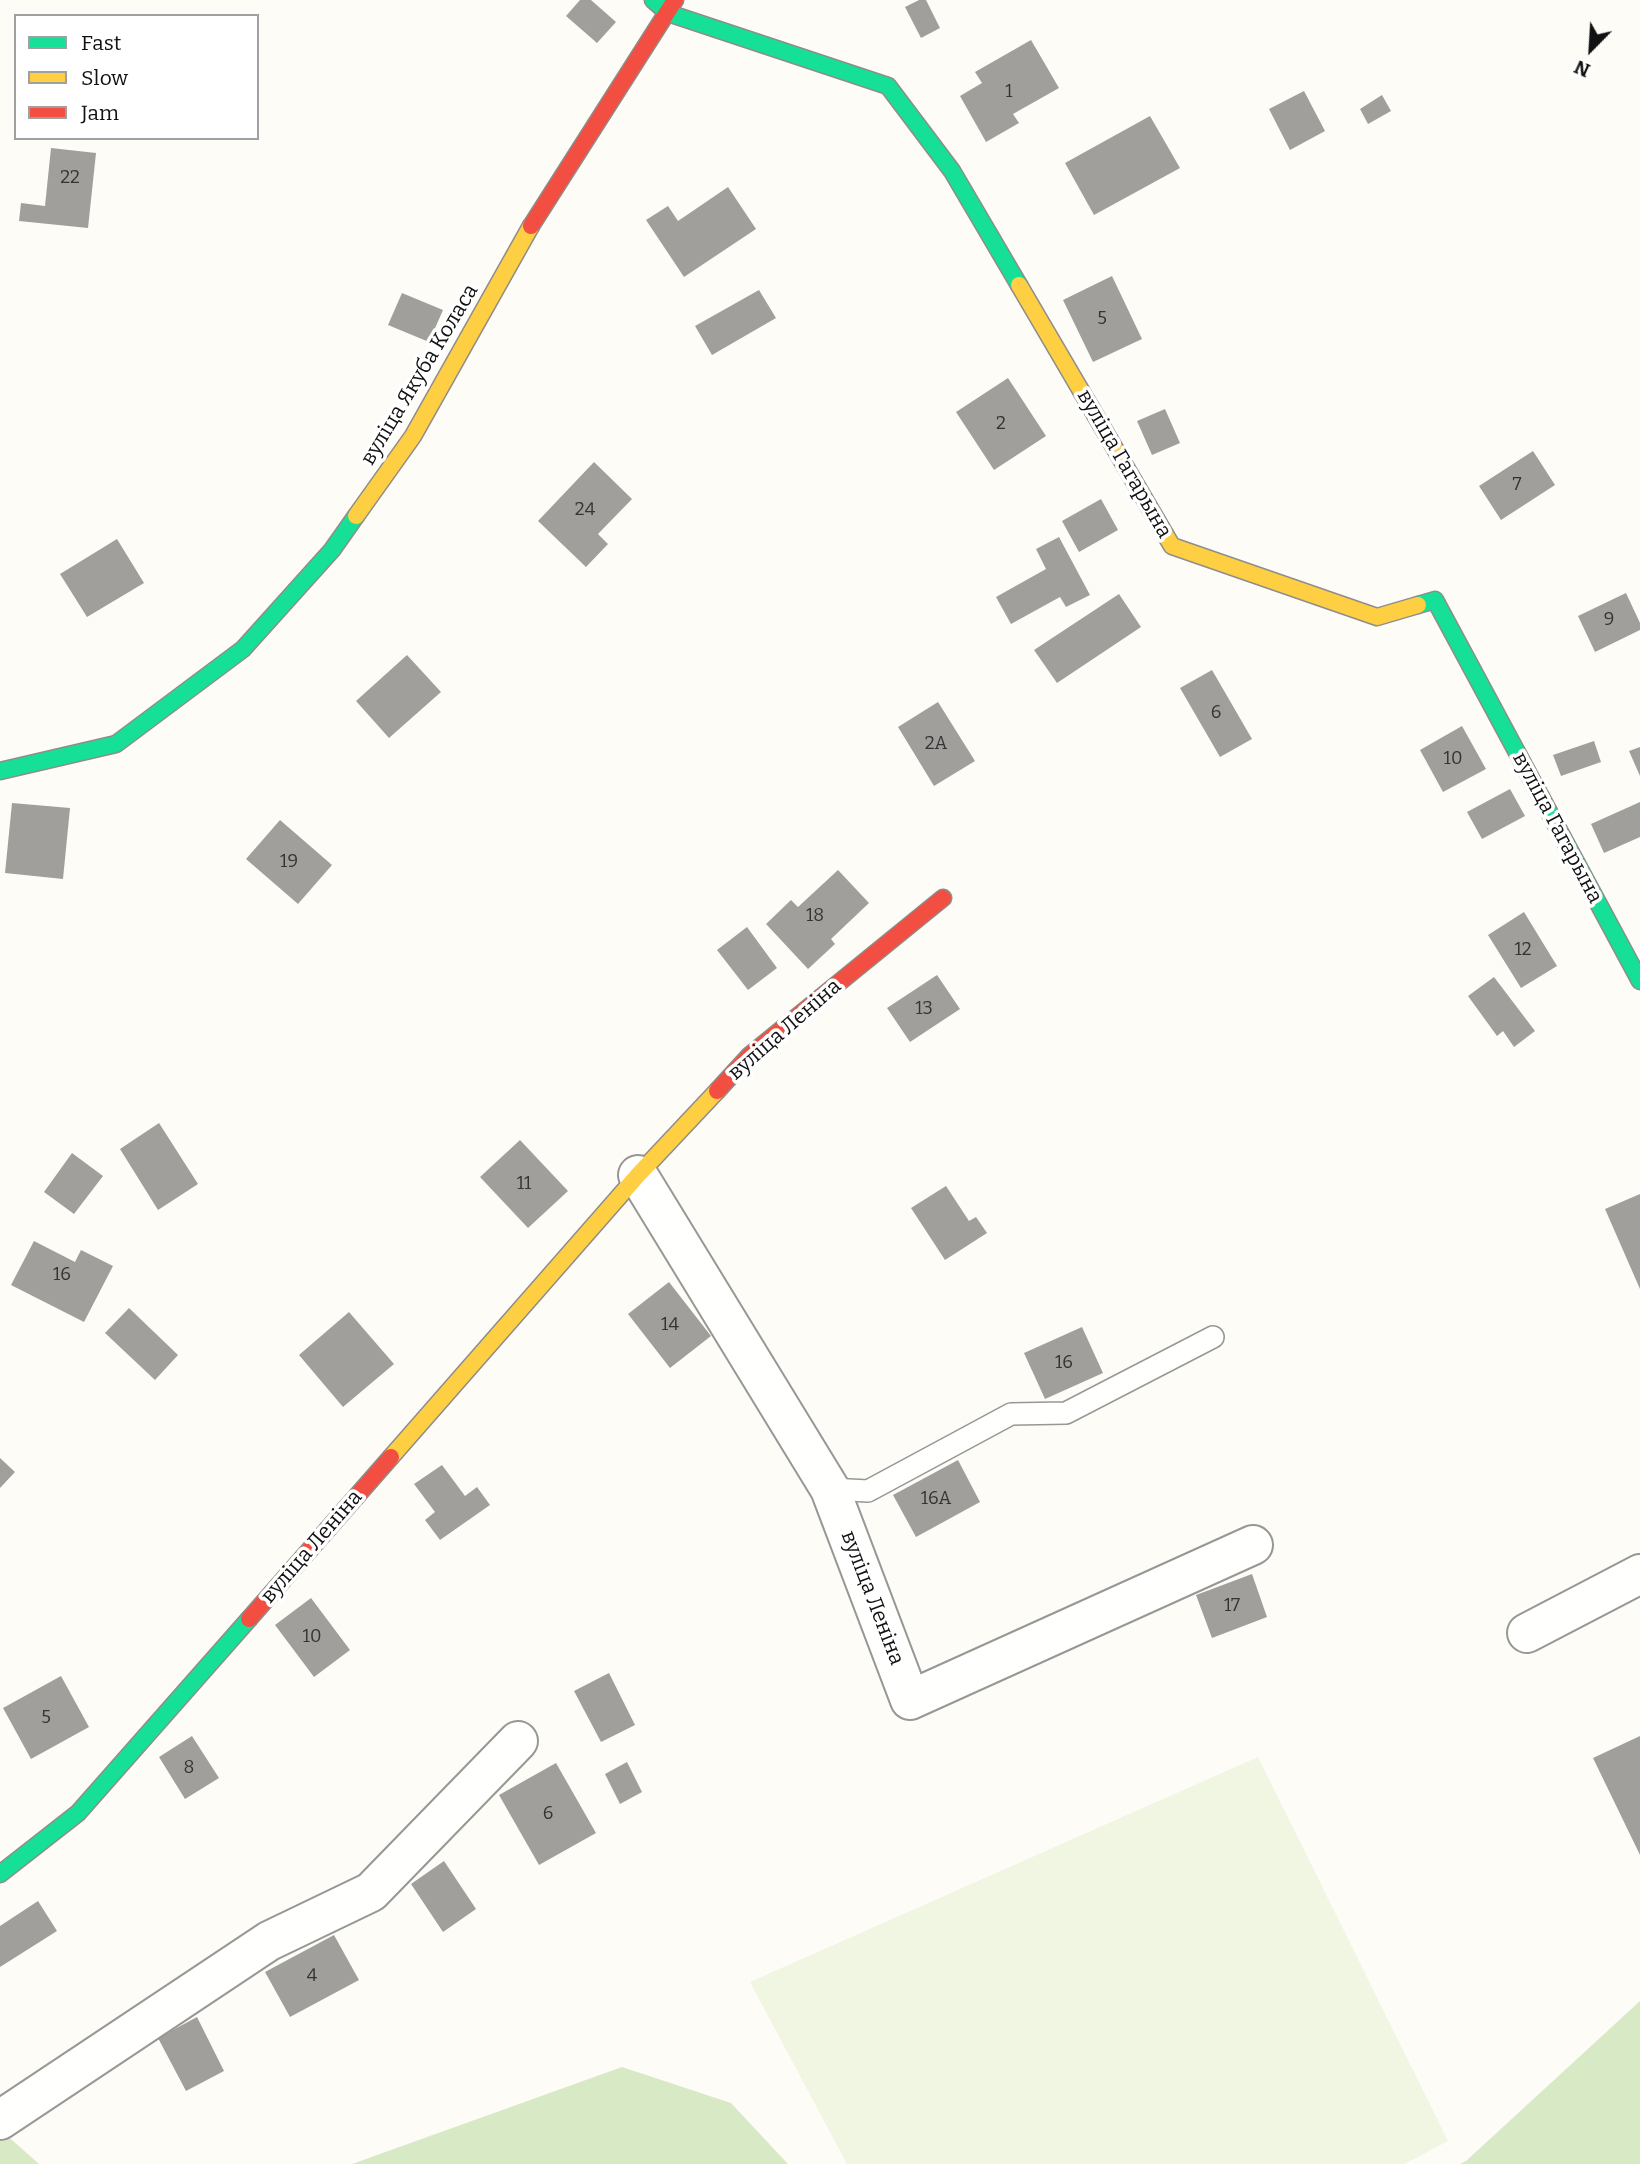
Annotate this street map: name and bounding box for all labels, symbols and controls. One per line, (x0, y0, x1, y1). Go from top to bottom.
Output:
legend (14, 14, 259, 140)
north arrow (1556, 14, 1626, 84)
text: Fast (81, 30, 121, 56)
text: N (1571, 55, 1594, 82)
text: Slow (81, 65, 128, 91)
house number: 1 (1005, 81, 1013, 103)
text: Jam (81, 100, 119, 126)
house number: 22 (60, 167, 80, 189)
street label: вуліца Якуба Коласа (356, 280, 484, 470)
house number: 5 (1097, 308, 1107, 330)
street label: вуліца Гагарына (1071, 385, 1177, 543)
house number: 2 (996, 413, 1006, 435)
house number: 7 (1512, 474, 1522, 496)
house number: 24 (575, 499, 595, 521)
house number: 9 (1604, 609, 1614, 631)
house number: 6 (1211, 702, 1221, 724)
house number: 2А (925, 733, 947, 755)
house number: 10 (1444, 748, 1462, 770)
street label: вуліца Гагарына (1507, 748, 1607, 908)
house number: 19 (280, 851, 298, 873)
house number: 18 (806, 905, 824, 927)
house number: 12 (1514, 939, 1532, 961)
street label: вуліца Леніна (723, 974, 847, 1086)
house number: 13 (915, 998, 933, 1020)
house number: 11 (517, 1173, 531, 1195)
house number: 16 (53, 1264, 71, 1286)
house number: 14 (661, 1314, 679, 1336)
house number: 16 (1055, 1352, 1073, 1374)
street label: вуліца Леніна (256, 1485, 368, 1609)
house number: 16А (921, 1488, 951, 1510)
street label: вуліца Леніна (835, 1527, 909, 1669)
house number: 17 (1224, 1595, 1240, 1617)
house number: 10 (303, 1626, 321, 1648)
house number: 5 (41, 1707, 51, 1729)
house number: 8 (184, 1757, 194, 1779)
house number: 6 (543, 1803, 553, 1825)
house number: 4 (307, 1965, 317, 1987)

